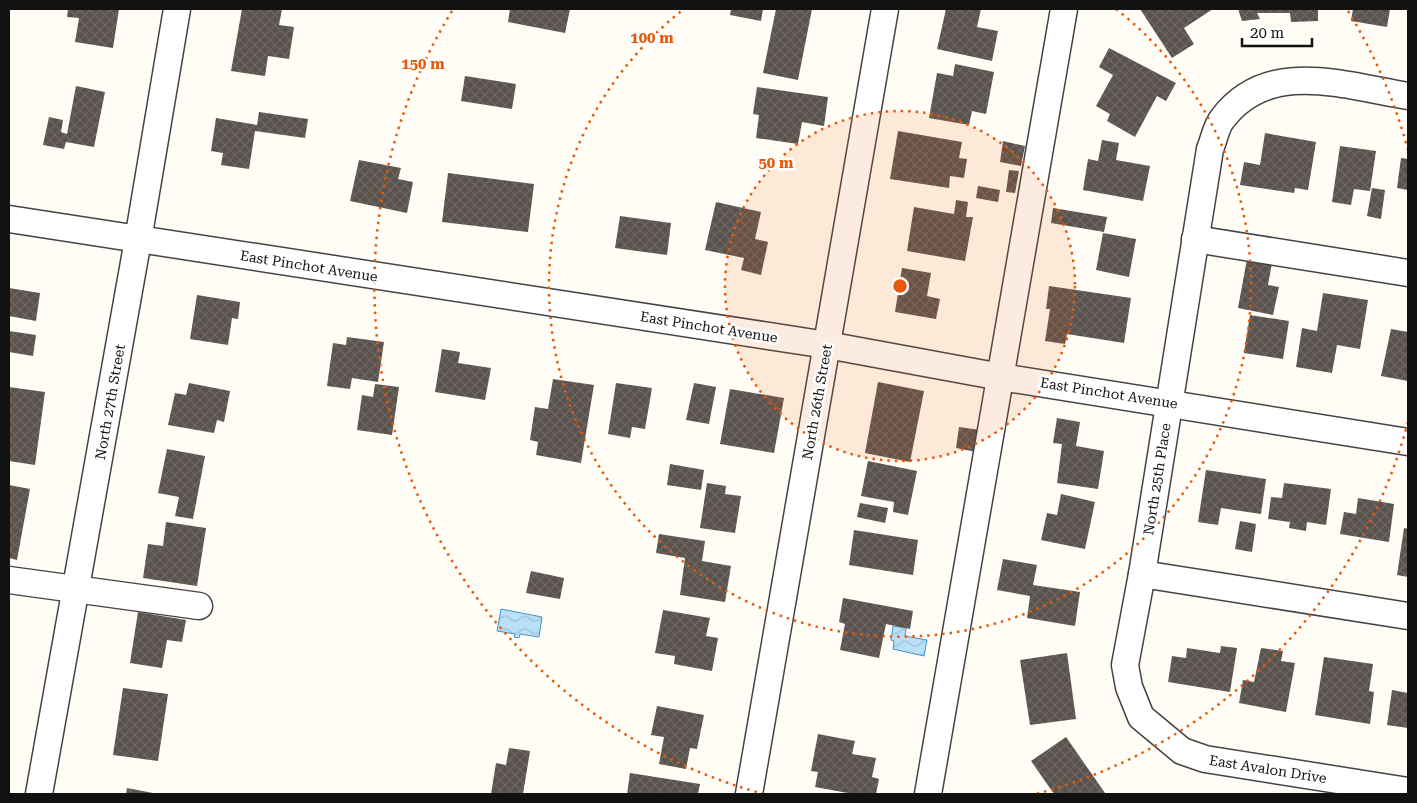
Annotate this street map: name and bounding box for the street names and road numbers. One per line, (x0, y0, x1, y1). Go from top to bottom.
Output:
street label: East Pinchot Avenue (239, 247, 379, 285)
street label: East Pinchot Avenue (639, 308, 779, 346)
street label: North 27th Street (92, 343, 128, 461)
street label: North 26th Street (799, 343, 835, 461)
street label: East Pinchot Avenue (1039, 374, 1179, 412)
street label: North 25th Place (1140, 422, 1174, 536)
street label: East Avalon Drive (1208, 752, 1328, 786)

